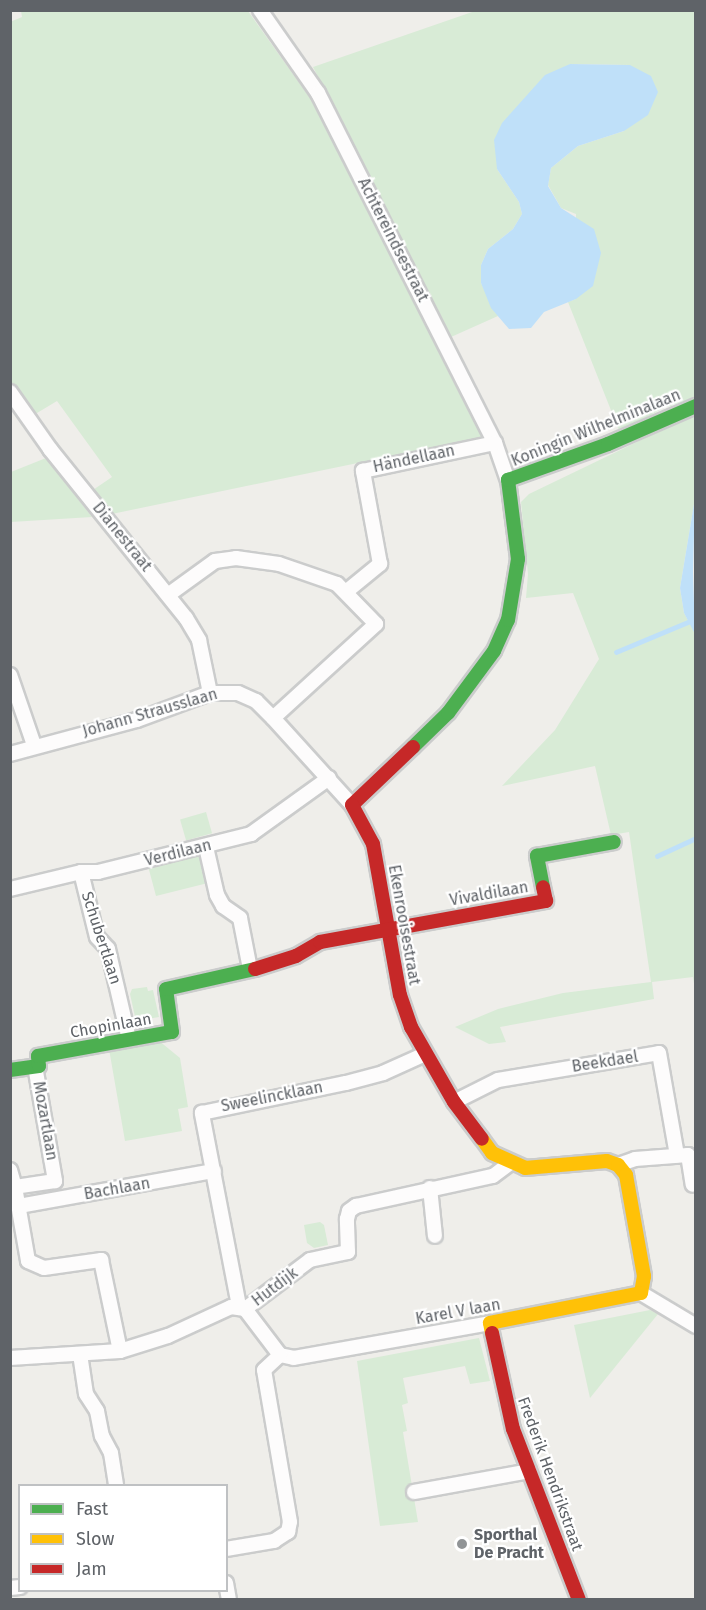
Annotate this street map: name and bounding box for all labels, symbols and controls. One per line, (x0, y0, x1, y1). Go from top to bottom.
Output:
street label: Achtereindsestraat (353, 175, 433, 305)
street label: Koningin Wilhelminalaan (509, 385, 683, 471)
street label: Händellaan (371, 441, 457, 477)
street label: Dianestraat (88, 498, 156, 576)
street label: Johann Strausslaan (80, 685, 220, 741)
street label: Verdilaan (143, 835, 213, 871)
street label: Ekenrooisestraat (384, 863, 424, 987)
street label: Vivaldilaan (448, 878, 530, 910)
street label: Schubertlaan (77, 889, 125, 987)
street label: Chopinlaan (69, 1009, 153, 1043)
street label: Beekdael (570, 1047, 640, 1077)
street label: Sweelincklaan (219, 1078, 325, 1116)
street label: Mozartlaan (29, 1080, 61, 1162)
street label: Bachlaan (82, 1174, 152, 1204)
street label: Hutdijk (248, 1264, 302, 1310)
street label: Karel V laan (414, 1295, 502, 1329)
street label: Frederik Hendrikstraat (513, 1394, 587, 1554)
legend (18, 1484, 228, 1592)
text: Fast (76, 1498, 108, 1520)
place label: Sporthal De Pracht (474, 1525, 544, 1563)
text: Slow (76, 1528, 114, 1550)
marker: Sporthal De Pracht (455, 1537, 469, 1551)
text: Jam (76, 1558, 107, 1580)

